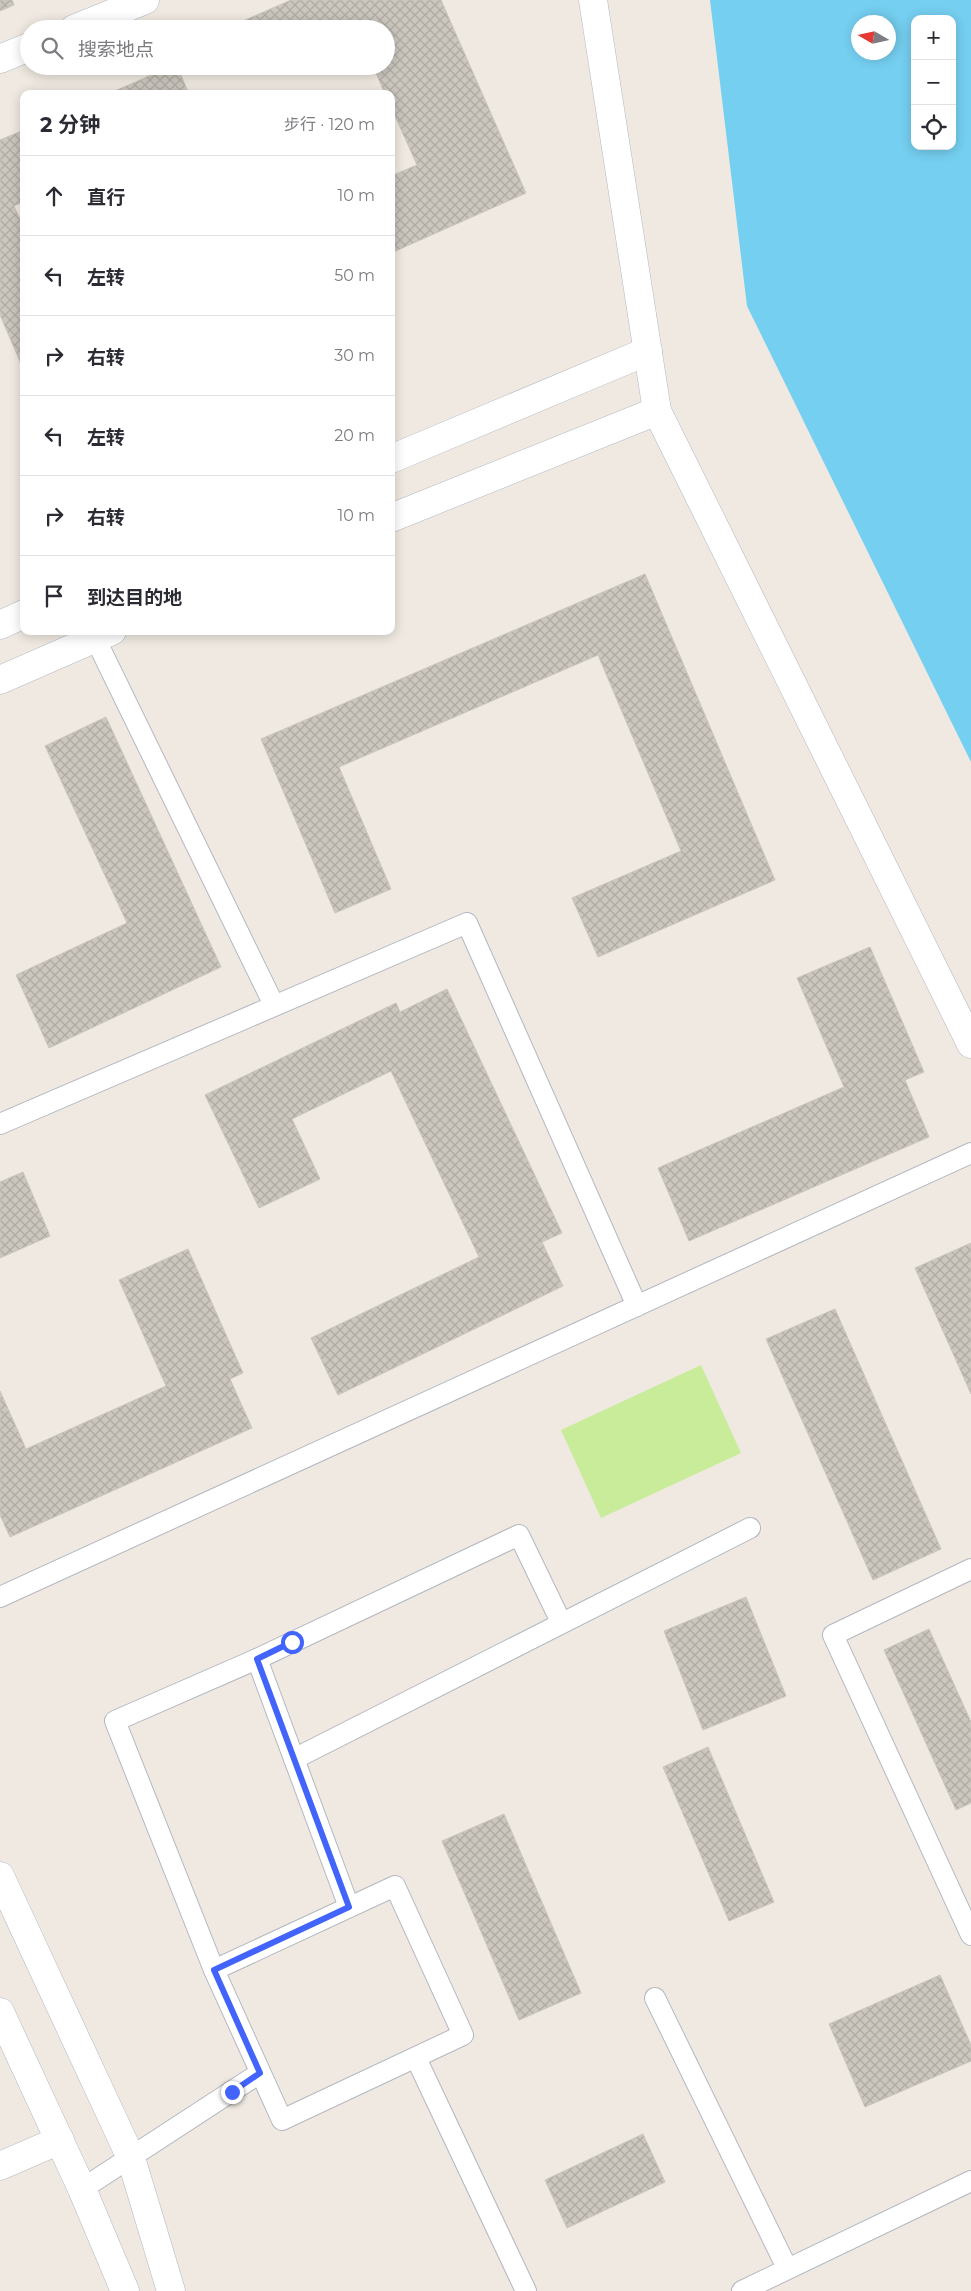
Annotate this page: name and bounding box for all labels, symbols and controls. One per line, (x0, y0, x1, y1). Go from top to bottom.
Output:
north arrow (851, 15, 896, 60)
map controls (911, 15, 956, 150)
button: + (911, 15, 956, 60)
search box (20, 20, 395, 75)
icon: search (38, 34, 66, 62)
text: 搜索地点 (78, 38, 154, 61)
button: − (911, 60, 956, 105)
button: locate (911, 105, 956, 150)
text: 2 分钟 (40, 112, 100, 137)
text: 步行 · 120 m (284, 115, 375, 134)
icon: ahead (40, 182, 68, 210)
text: 直行 (87, 186, 125, 209)
text: 10 m (337, 186, 375, 205)
icon: left (40, 262, 68, 290)
text: 左转 (87, 266, 125, 289)
text: 50 m (334, 266, 375, 285)
icon: right (40, 342, 68, 370)
text: 右转 (87, 346, 125, 369)
text: 30 m (334, 346, 375, 365)
icon: left (40, 422, 68, 450)
text: 左转 (87, 426, 125, 449)
text: 20 m (334, 426, 375, 445)
icon: right (40, 502, 68, 530)
text: 右转 (87, 506, 125, 529)
text: 10 m (337, 506, 375, 525)
icon: arrive (40, 582, 68, 610)
text: 到达目的地 (87, 586, 182, 609)
route start (281, 1631, 304, 1654)
route end (221, 2081, 244, 2104)

